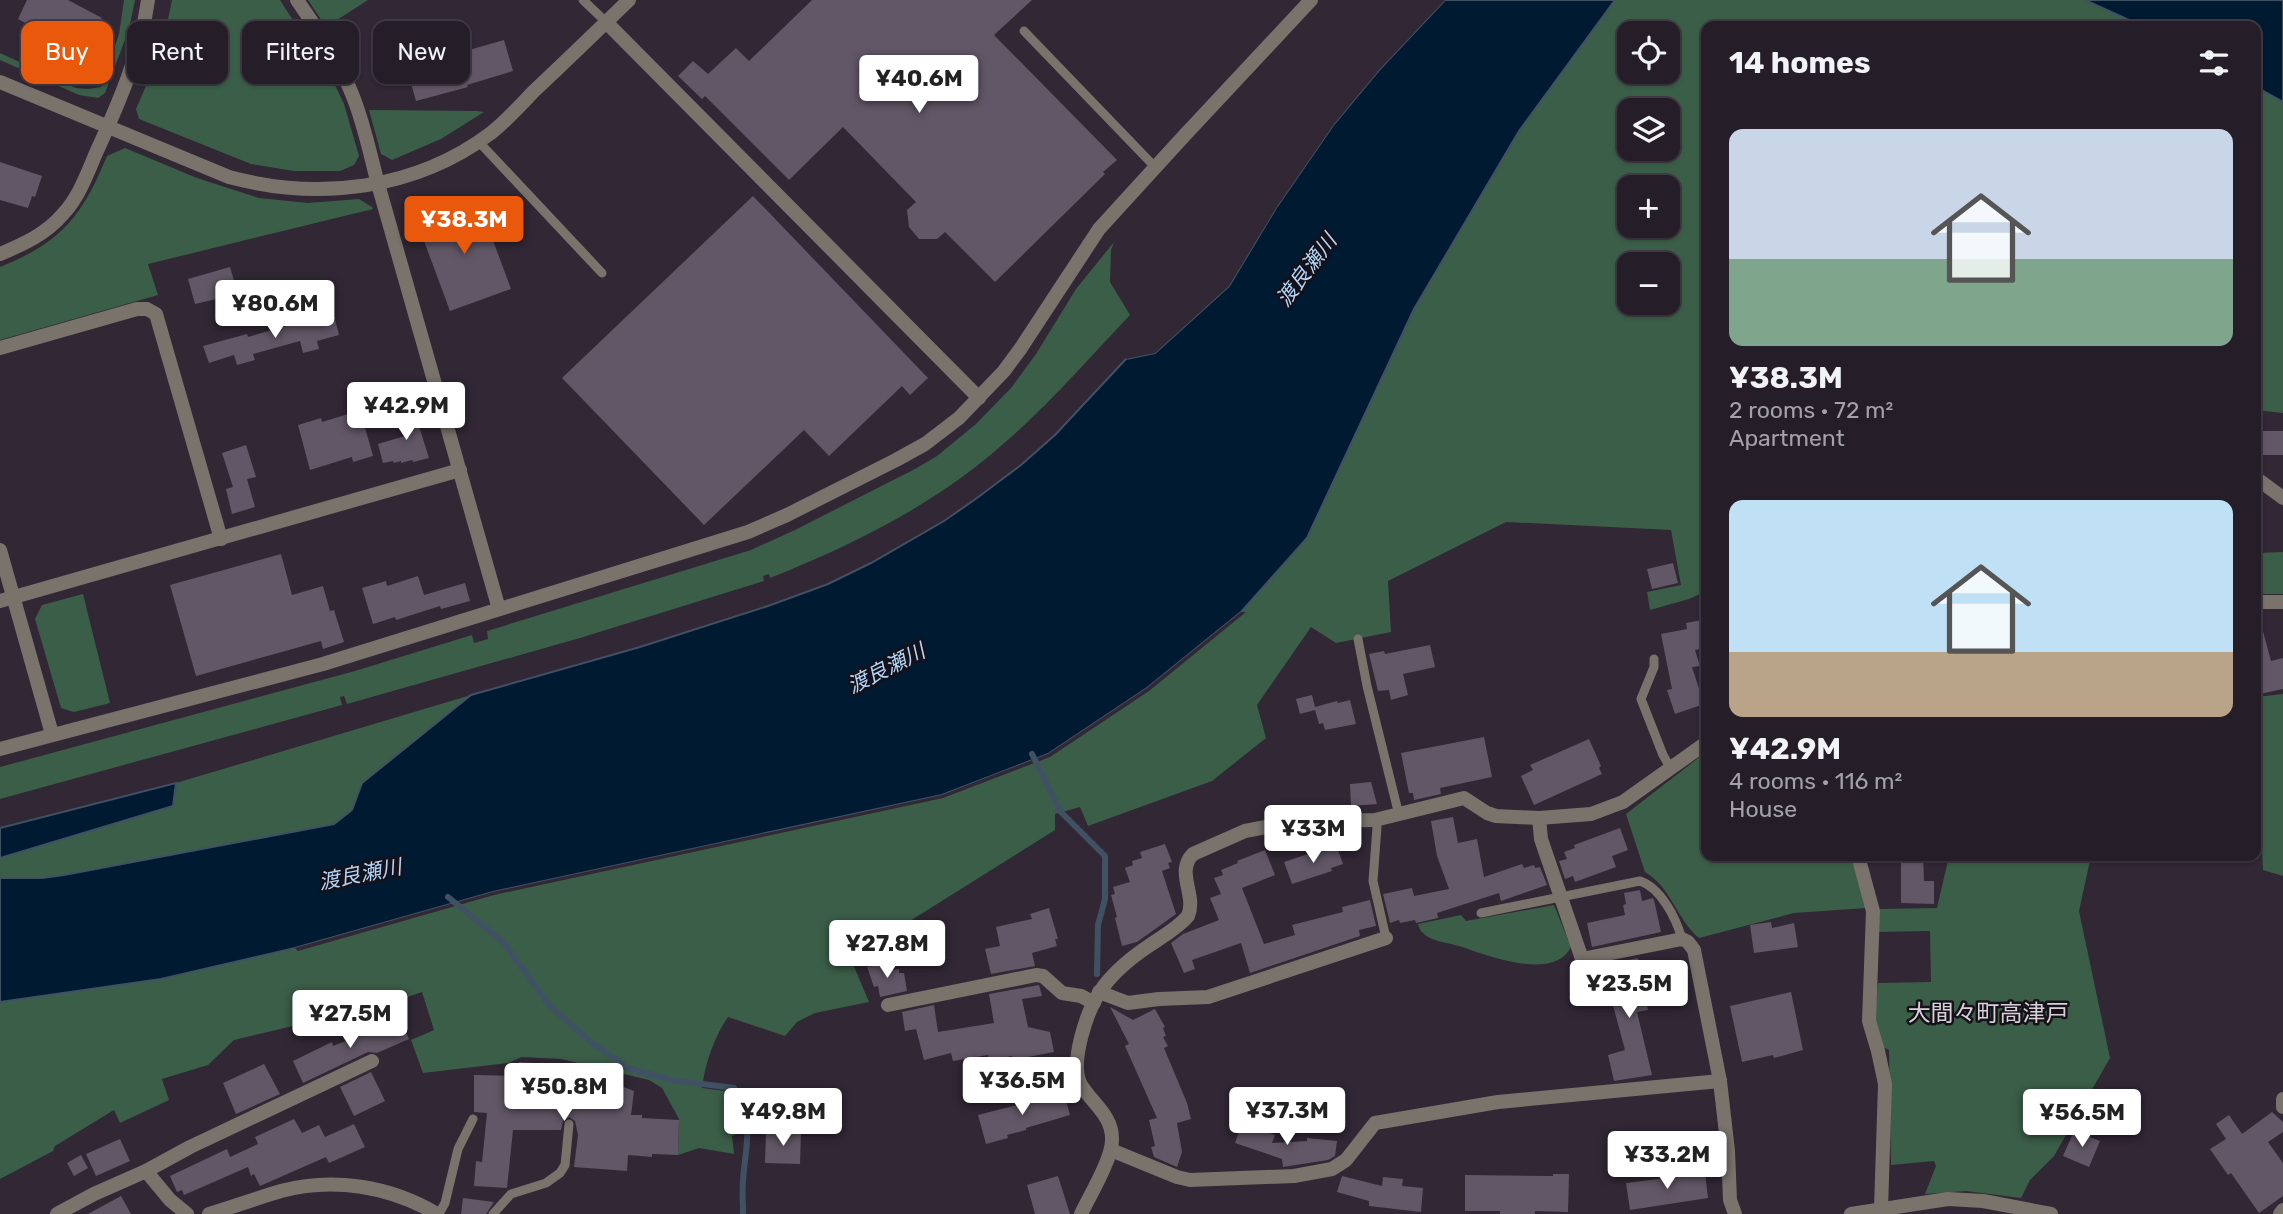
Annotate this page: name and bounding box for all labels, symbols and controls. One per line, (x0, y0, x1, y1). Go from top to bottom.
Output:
chip: Buy (21, 21, 113, 84)
chip: Rent (127, 21, 228, 84)
chip: Filters (242, 21, 359, 84)
chip: New (373, 21, 470, 84)
map controls (1617, 21, 1680, 315)
button: locate (1617, 21, 1680, 84)
icon: filters (2195, 44, 2233, 82)
text: 14 homes (1729, 45, 1871, 81)
pin: ¥40.6M (862, 55, 976, 115)
text: ¥40.6M (875, 64, 963, 92)
button: layers (1617, 98, 1680, 161)
button: + (1617, 175, 1680, 238)
icon: home (1918, 175, 2044, 301)
pin: ¥38.3M (407, 196, 521, 256)
text: ¥38.3M (420, 205, 508, 233)
water label: 渡良瀬川 (1271, 227, 1342, 311)
button: − (1617, 252, 1680, 315)
pin: ¥80.6M (218, 280, 332, 340)
text: ¥80.6M (231, 289, 319, 317)
text: ¥38.3M (1729, 360, 1843, 396)
pin: ¥42.9M (349, 382, 463, 442)
text: ¥42.9M (363, 391, 449, 419)
text: 2 rooms · 72 m² (1729, 396, 1893, 424)
text: Apartment (1729, 424, 1845, 452)
icon: home (1918, 546, 2044, 672)
water label: 渡良瀬川 (843, 637, 931, 698)
text: ¥42.9M (1729, 731, 1841, 767)
text: 4 rooms · 116 m² (1729, 767, 1902, 795)
text: House (1729, 795, 1797, 823)
pin: ¥33M (1272, 806, 1354, 865)
text: ¥33M (1280, 814, 1346, 842)
water label: 渡良瀬川 (316, 853, 406, 894)
pin: ¥27.8M (830, 920, 944, 980)
text: ¥27.8M (845, 929, 929, 957)
pin: ¥23.5M (1572, 960, 1686, 1020)
text: ¥23.5M (1586, 969, 1672, 997)
pin: ¥27.5M (293, 990, 407, 1050)
text: ¥27.5M (308, 999, 392, 1027)
district label: 大間々町高津戸 (1908, 999, 2069, 1027)
pin: ¥36.5M (965, 1058, 1079, 1117)
pin: ¥50.8M (507, 1064, 621, 1123)
text: ¥36.5M (979, 1066, 1065, 1094)
text: ¥50.8M (520, 1072, 608, 1100)
pin: ¥49.8M (726, 1088, 840, 1148)
pin: ¥37.3M (1230, 1088, 1344, 1147)
pin: ¥56.5M (2025, 1090, 2139, 1149)
text: ¥37.3M (1245, 1096, 1329, 1124)
text: ¥49.8M (740, 1097, 826, 1125)
text: ¥56.5M (2039, 1098, 2125, 1126)
pin: ¥33.2M (1610, 1132, 1724, 1191)
text: ¥33.2M (1624, 1140, 1710, 1168)

